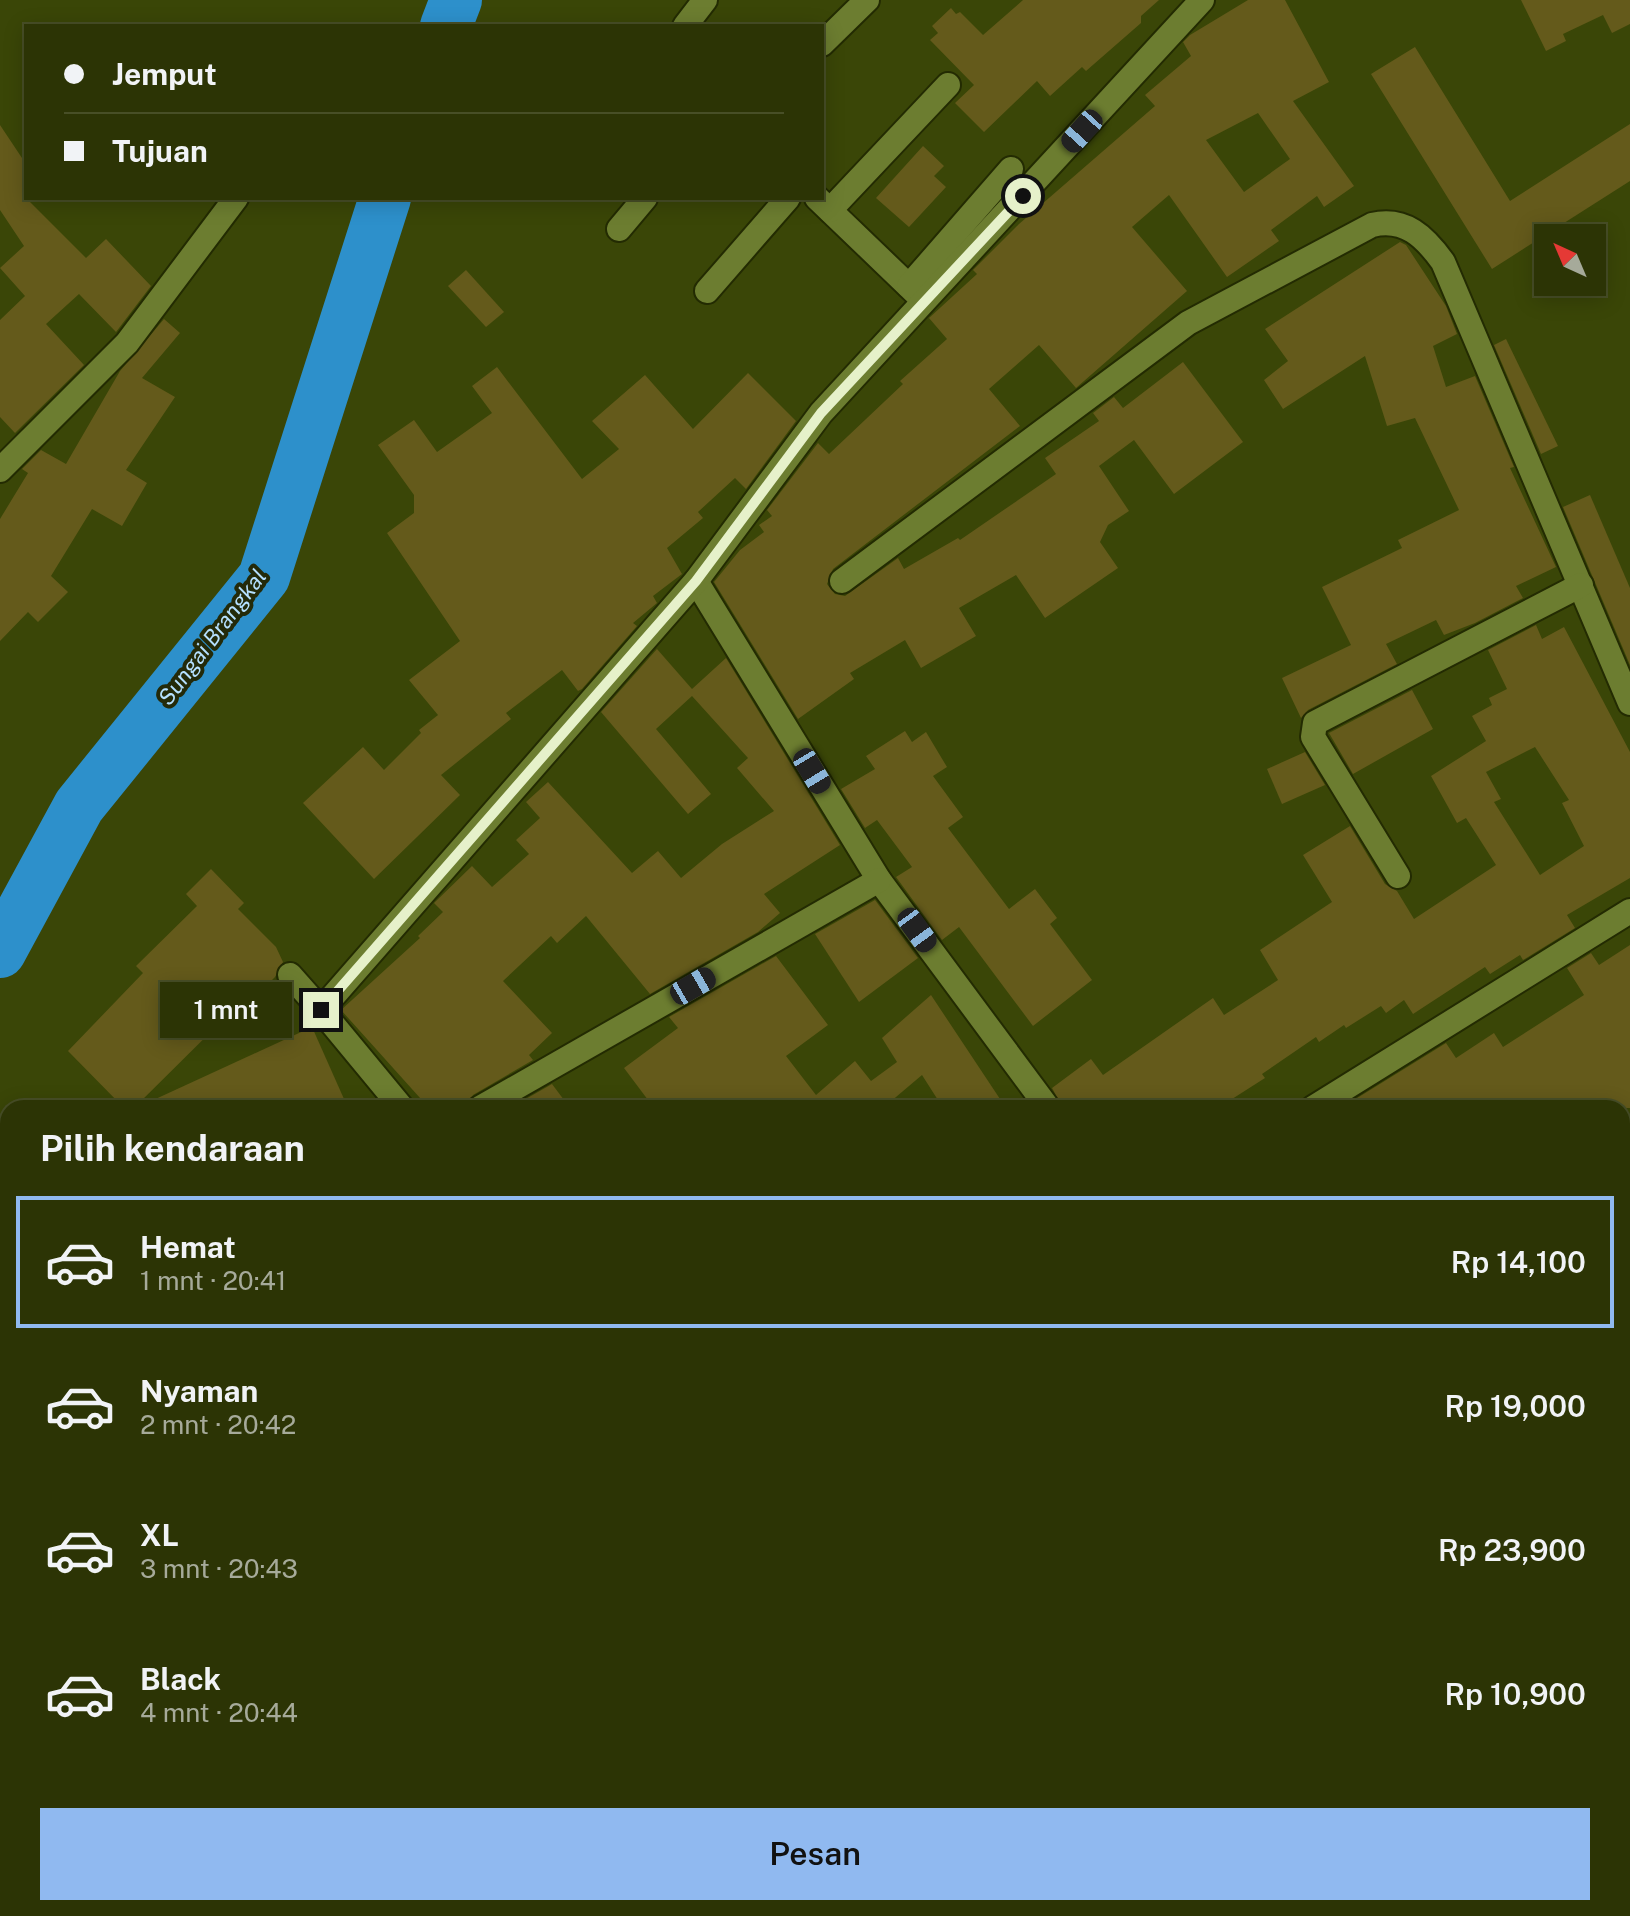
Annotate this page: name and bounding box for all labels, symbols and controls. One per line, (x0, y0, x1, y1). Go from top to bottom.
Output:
text: Jemput (112, 56, 217, 92)
car (1057, 105, 1107, 157)
text: Tujuan (112, 133, 208, 169)
route start (1005, 178, 1041, 214)
north arrow (1534, 224, 1606, 296)
map controls (1534, 224, 1606, 296)
water label: Sungai Brangkal (152, 564, 272, 710)
car (789, 744, 835, 798)
car (893, 904, 941, 956)
car (666, 964, 720, 1008)
callout: 1 mnt (161, 982, 293, 1038)
route end (303, 992, 339, 1028)
text: 1 mnt (193, 994, 259, 1025)
text: Pilih kendaraan (40, 1127, 305, 1169)
icon: car (44, 1226, 116, 1298)
text: Hemat (140, 1229, 236, 1265)
text: Rp 14,100 (1451, 1244, 1586, 1280)
text: 1 mnt · 20:41 (140, 1265, 286, 1296)
icon: car (44, 1370, 116, 1442)
text: Nyaman (140, 1373, 258, 1409)
text: Rp 19,000 (1445, 1388, 1586, 1424)
text: 2 mnt · 20:42 (140, 1409, 296, 1440)
icon: car (44, 1514, 116, 1586)
text: XL (140, 1517, 179, 1553)
text: Rp 23,900 (1438, 1532, 1586, 1568)
text: 3 mnt · 20:43 (140, 1553, 298, 1584)
icon: car (44, 1658, 116, 1730)
text: Black (140, 1661, 221, 1697)
text: Rp 10,900 (1445, 1676, 1586, 1712)
text: 4 mnt · 20:44 (140, 1697, 298, 1728)
button: Pesan (40, 1808, 1590, 1900)

